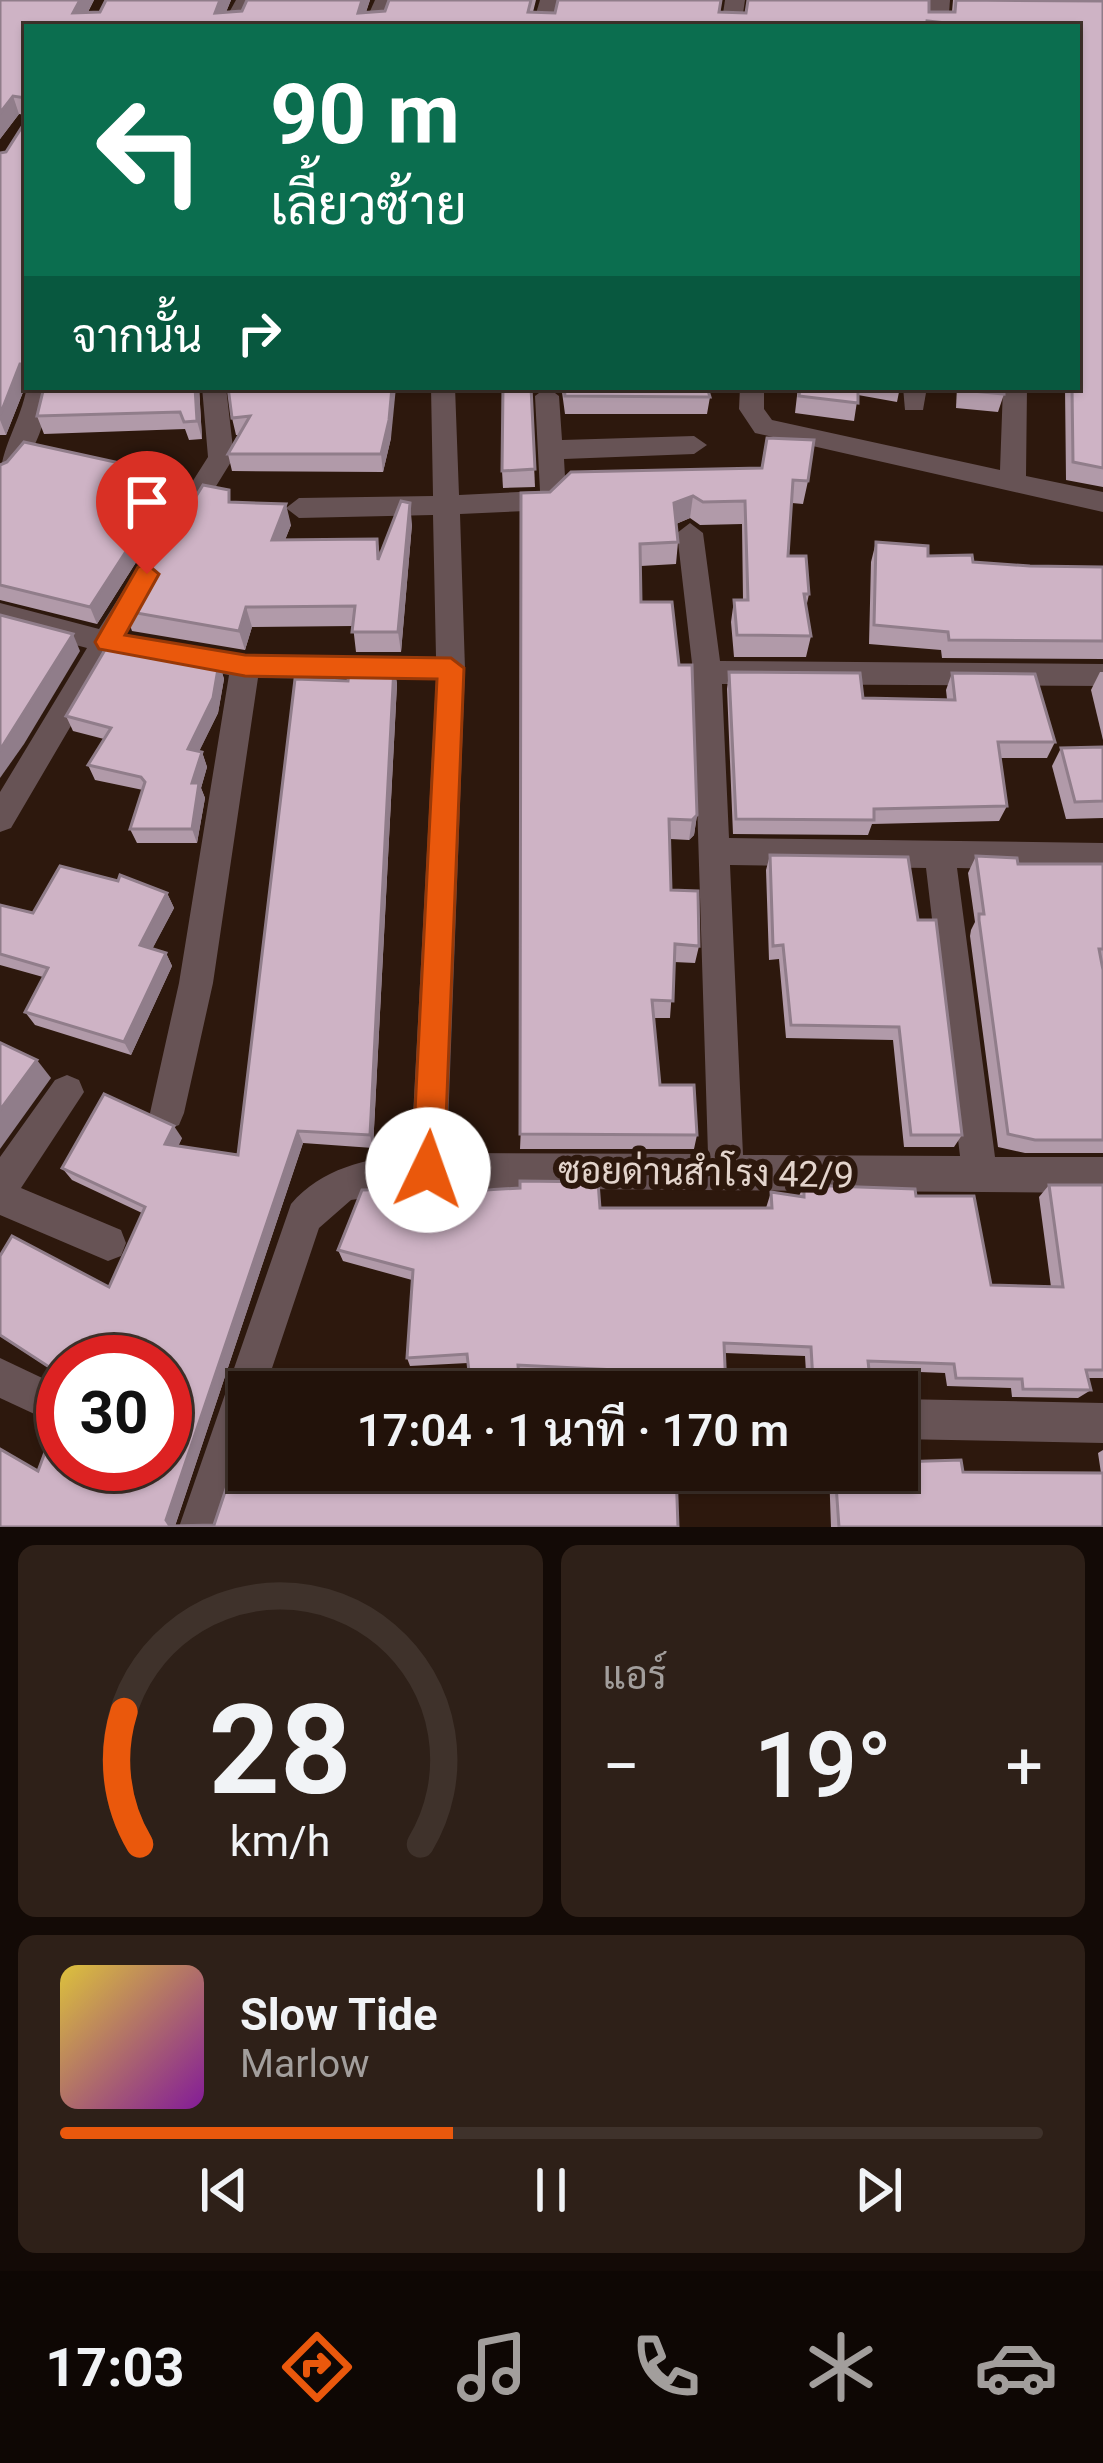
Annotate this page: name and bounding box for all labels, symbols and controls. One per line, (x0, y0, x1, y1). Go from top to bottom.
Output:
text: 90 m (270, 65, 460, 164)
icon: left (72, 72, 228, 228)
text: เลี้ยวซ้าย (270, 174, 467, 237)
icon: right (226, 300, 292, 366)
text: จากนั้น (72, 310, 202, 363)
pin (96, 451, 198, 574)
icon: arrive (114, 469, 180, 535)
position arrow (365, 1107, 491, 1233)
street label: ซอยด่านสำโรง 42/9 (558, 1147, 854, 1197)
speed limit sign: 30 (36, 1335, 192, 1491)
text: 17:04 · 1 นาที · 170 m (357, 1404, 789, 1457)
text: แอร์ (603, 1653, 667, 1699)
text: 28 (209, 1677, 352, 1823)
text: 19° (754, 1714, 892, 1819)
text: − (603, 1728, 640, 1805)
text: + (1006, 1728, 1043, 1805)
text: km/h (230, 1816, 331, 1866)
text: Slow Tide (240, 1988, 438, 2041)
text: Marlow (240, 2041, 370, 2087)
icon: previous (191, 2157, 257, 2223)
icon: pause (518, 2157, 584, 2223)
icon: next (846, 2157, 912, 2223)
icon: directions (275, 2325, 359, 2409)
icon: music (450, 2325, 534, 2409)
icon: phone (624, 2325, 708, 2409)
icon: climate (799, 2325, 883, 2409)
icon: car (974, 2325, 1058, 2409)
text: 17:03 (45, 2336, 184, 2399)

